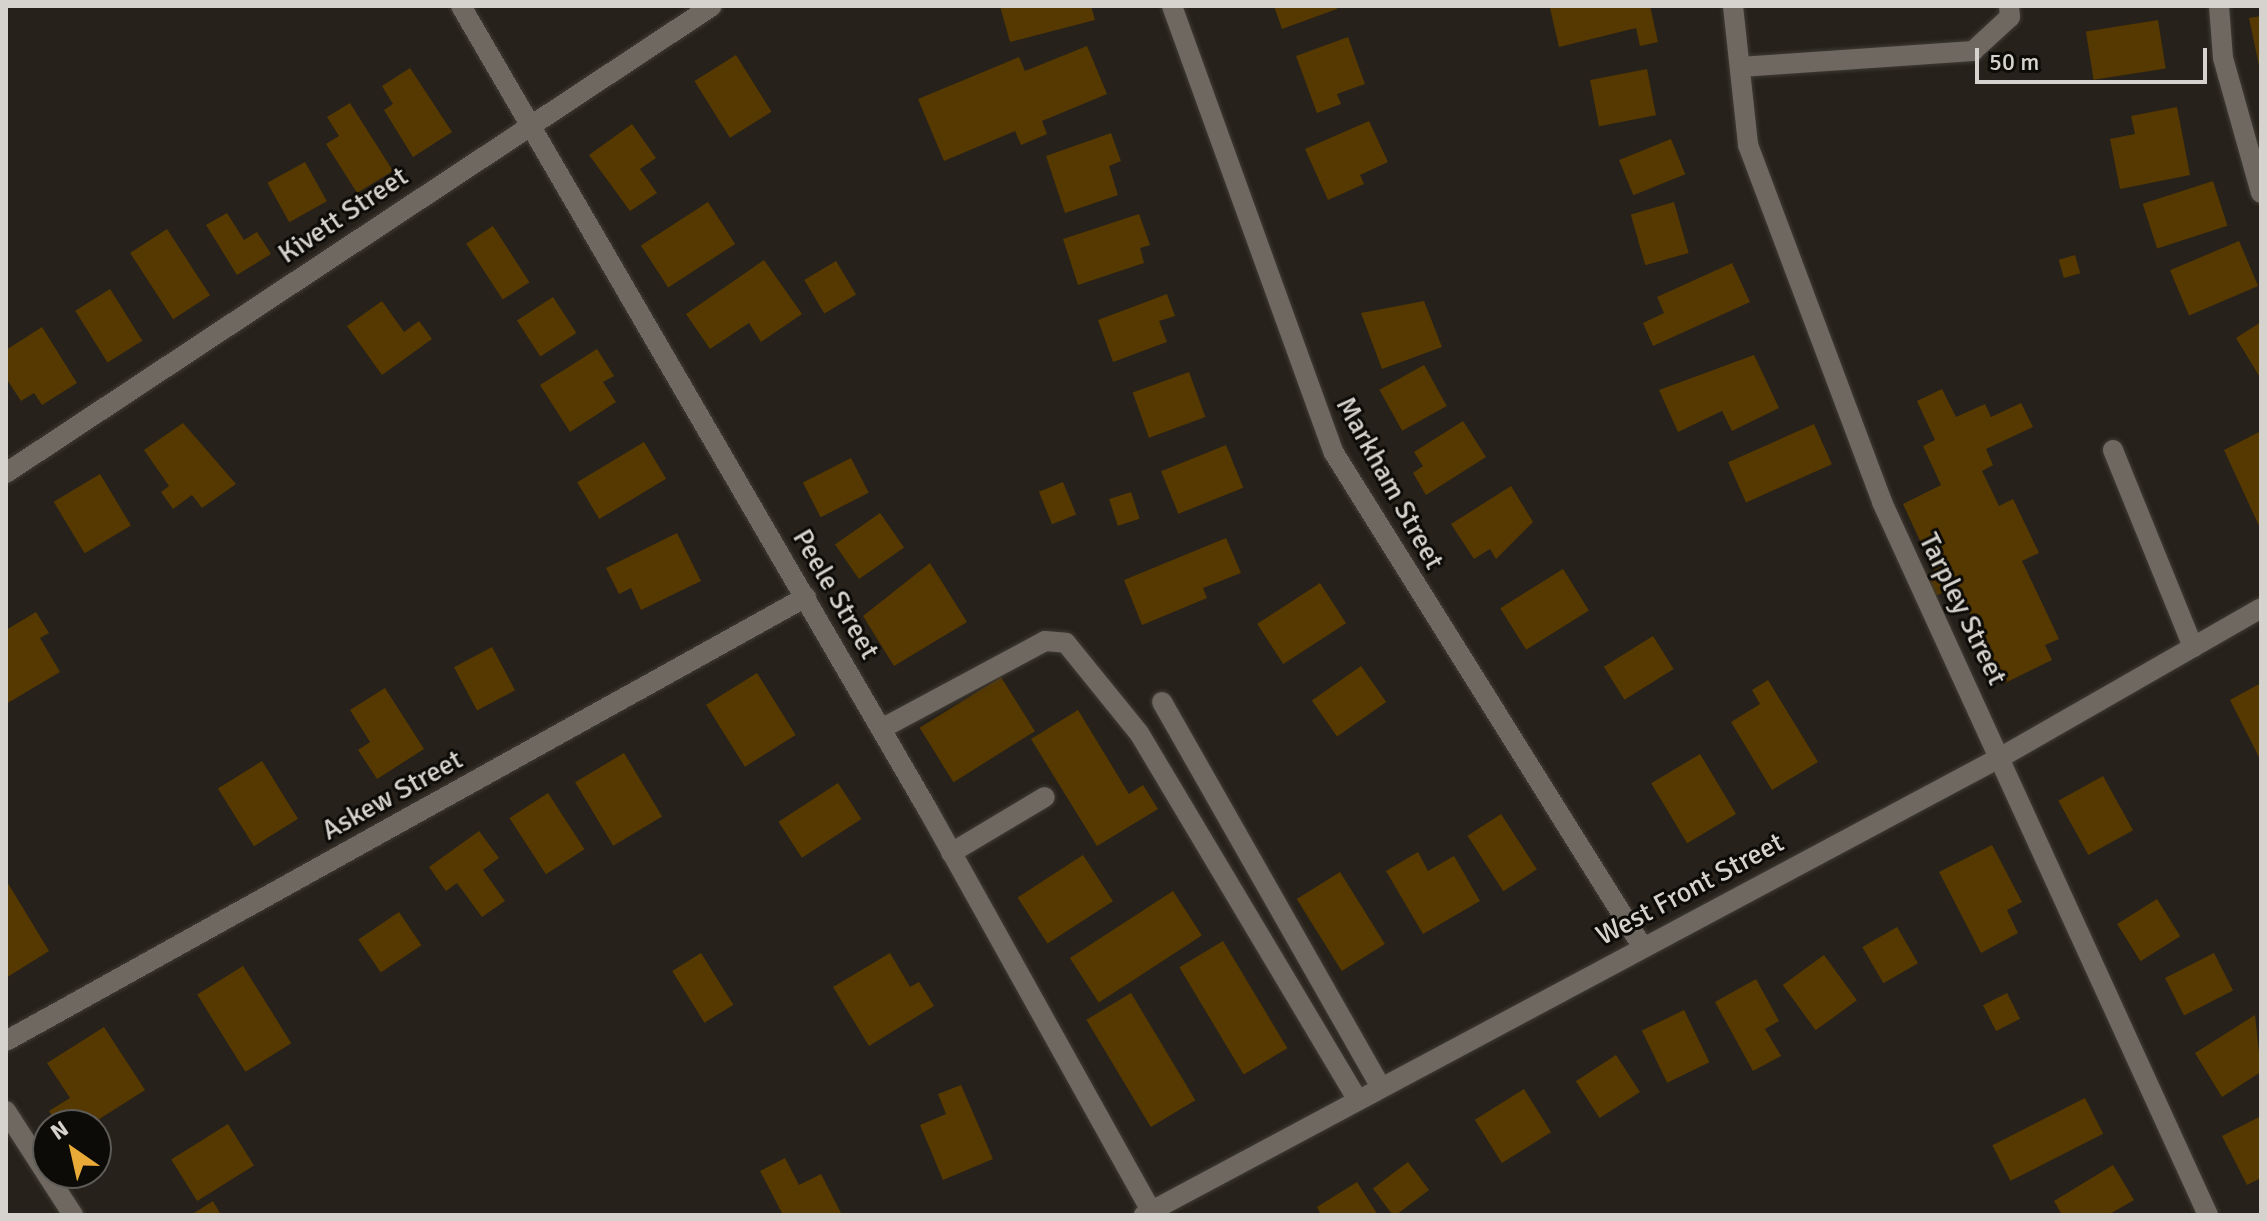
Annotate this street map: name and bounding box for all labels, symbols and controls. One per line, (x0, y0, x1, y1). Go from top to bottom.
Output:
scale bar (1979, 32, 2211, 82)
text: 50 m (1989, 47, 2039, 77)
street label: Kivett Street (272, 159, 414, 271)
street label: Markham Street (1329, 391, 1451, 575)
street label: Peele Street (785, 523, 887, 665)
street label: Tarpley Street (1912, 528, 2014, 690)
street label: Askew Street (316, 743, 468, 847)
street label: West Front Street (1591, 825, 1789, 953)
north arrow (32, 1109, 112, 1189)
text: N (46, 1115, 73, 1146)

